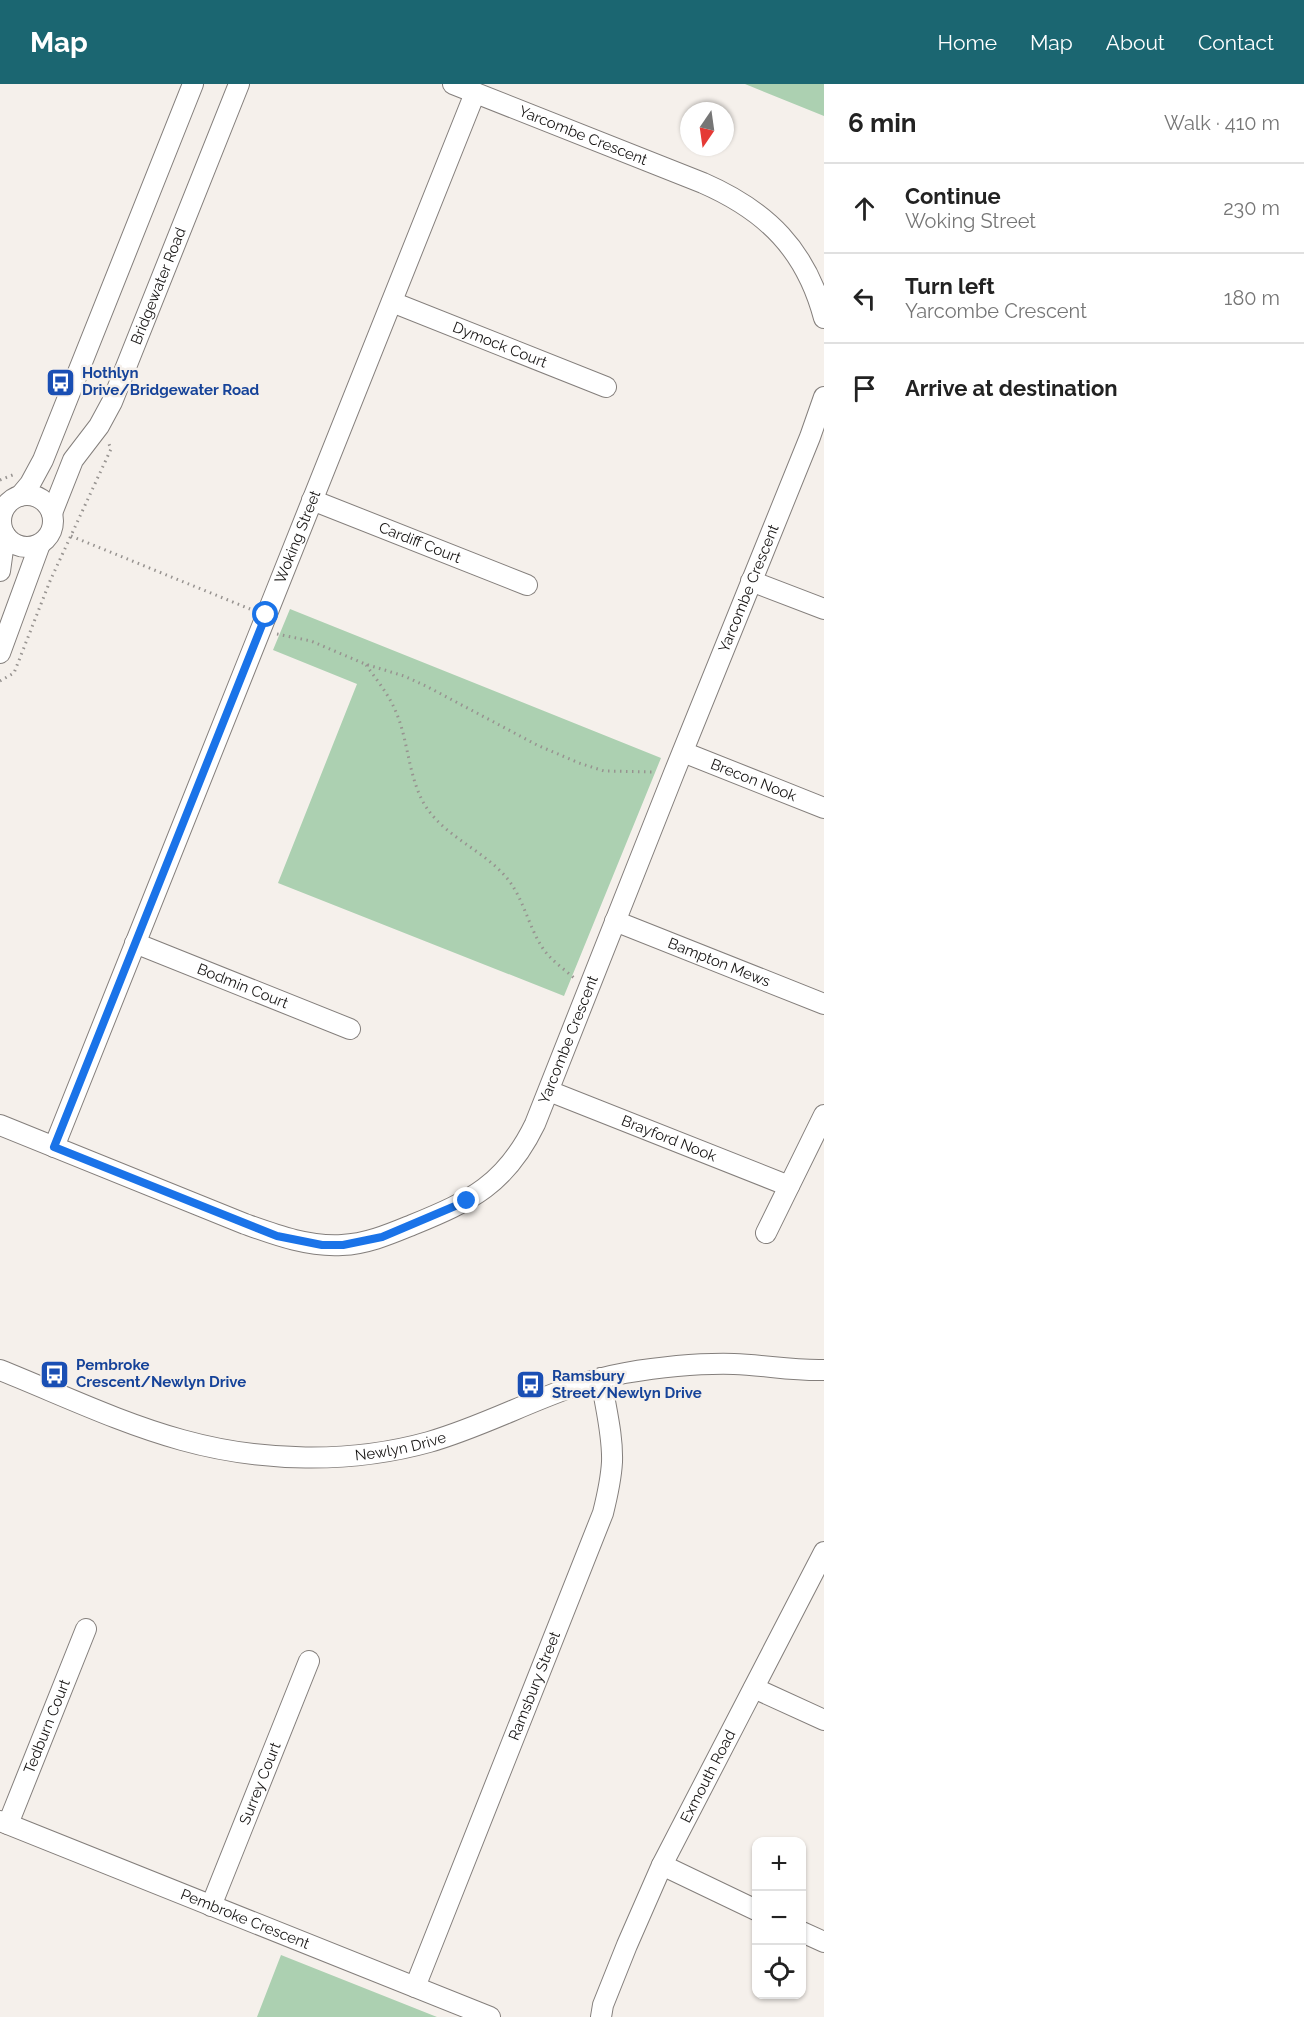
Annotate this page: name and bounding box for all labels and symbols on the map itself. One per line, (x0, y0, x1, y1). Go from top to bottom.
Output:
street label: Yarcombe Crescent (516, 102, 650, 169)
north arrow (680, 102, 734, 156)
street label: Bridgewater Road (127, 225, 190, 347)
street label: Dymock Court (450, 318, 550, 372)
place label: Hothlyn Drive/Bridgewater Road (82, 364, 260, 399)
bus stop icon: Hothlyn Drive/Bridgewater Road (45, 366, 77, 398)
street label: Woking Street (271, 488, 324, 586)
street label: Cardiff Court (376, 518, 464, 567)
street label: Yarcombe Crescent (715, 522, 783, 655)
route start (252, 601, 278, 627)
street label: Brecon Nook (708, 755, 799, 805)
street label: Bampton Mews (665, 934, 773, 991)
street label: Bodmin Court (195, 960, 291, 1012)
street label: Yarcombe Crescent (535, 973, 602, 1107)
street label: Brayford Nook (619, 1112, 719, 1165)
route end (453, 1187, 479, 1213)
place label: Pembroke Crescent/Newlyn Drive (76, 1356, 246, 1391)
bus stop icon: Pembroke Crescent/Newlyn Drive (39, 1358, 71, 1390)
place label: Ramsbury Street/Newlyn Drive (552, 1367, 702, 1402)
bus stop icon: Ramsbury Street/Newlyn Drive (515, 1369, 547, 1401)
street label: Newlyn Drive (354, 1428, 448, 1464)
street label: Ramsbury Street (505, 1629, 564, 1743)
street label: Tedburn Court (20, 1677, 74, 1776)
street label: Exmouth Road (676, 1727, 739, 1826)
street label: Surrey Court (236, 1740, 285, 1827)
street label: Pembroke Crescent (178, 1885, 312, 1953)

